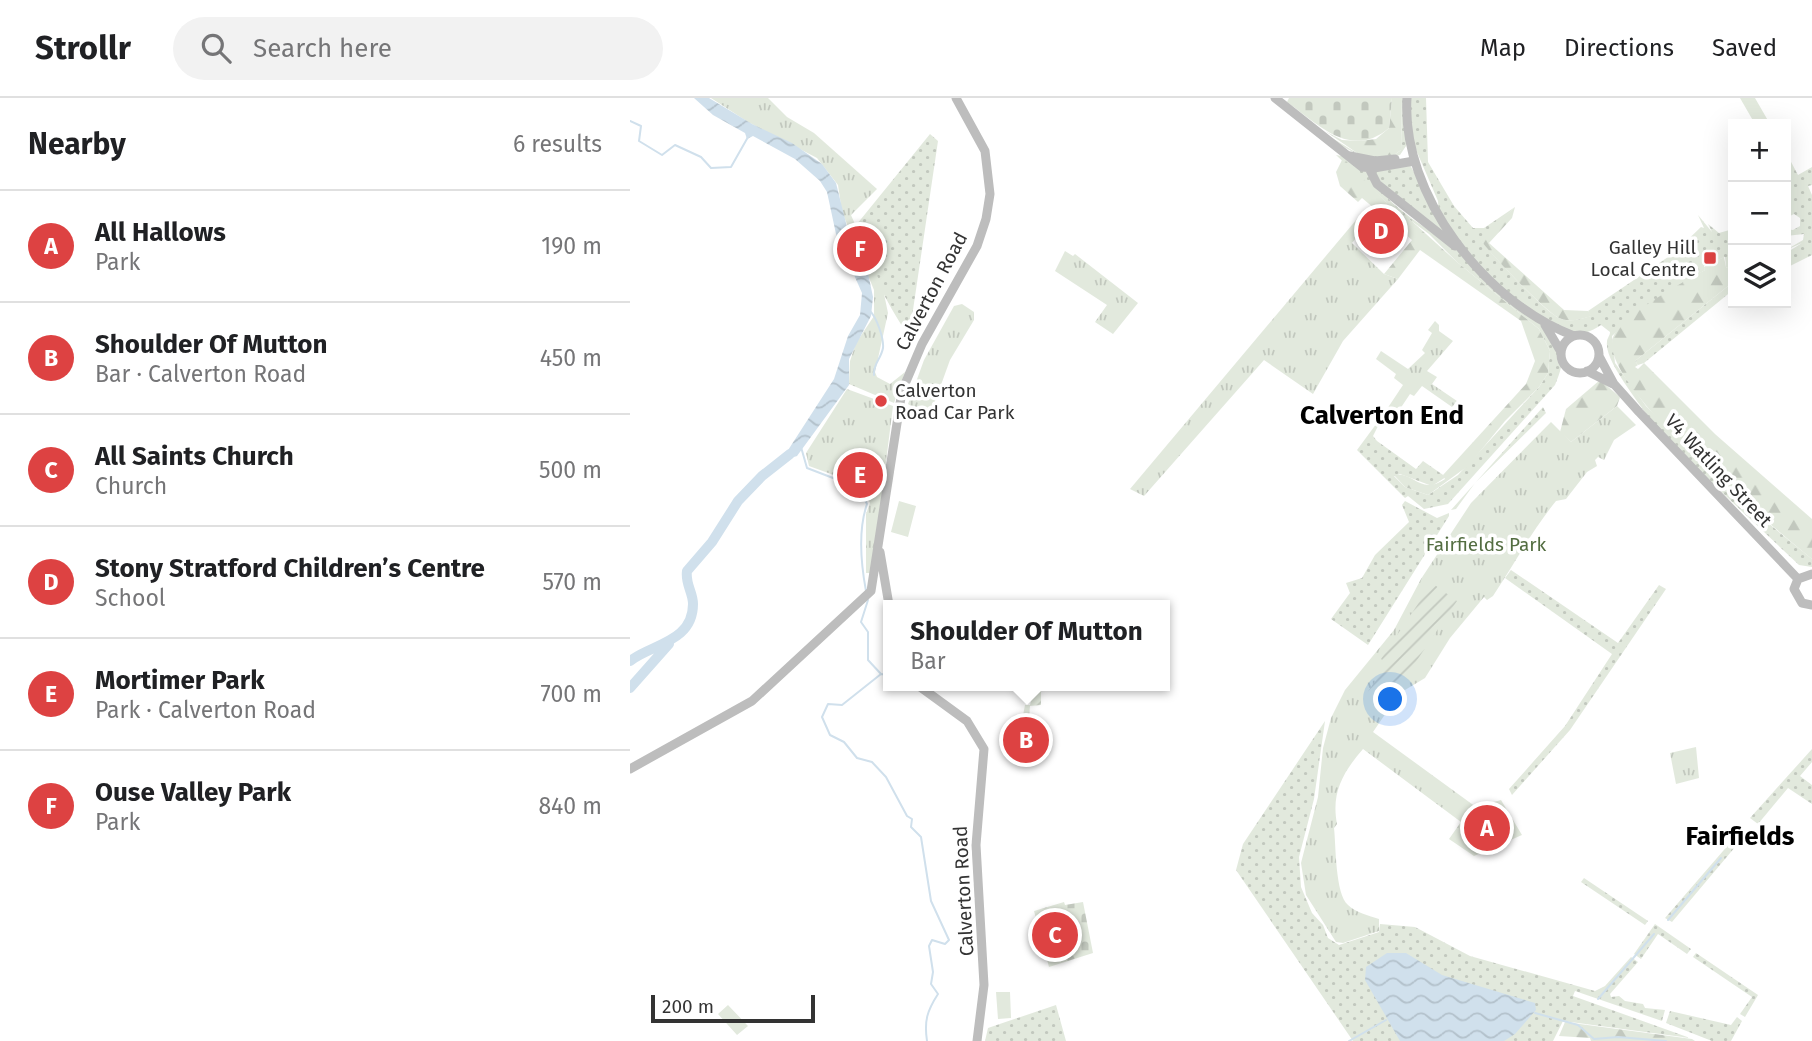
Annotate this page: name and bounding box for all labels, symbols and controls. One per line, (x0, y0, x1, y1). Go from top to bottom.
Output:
search box (173, 17, 663, 80)
text: Strollr (35, 28, 131, 68)
icon: search (197, 29, 235, 67)
text: Search here (253, 33, 392, 64)
text: Map (1480, 34, 1526, 62)
text: Directions (1564, 34, 1674, 62)
text: Saved (1712, 34, 1777, 62)
map controls (1728, 119, 1791, 308)
button: + (1728, 119, 1791, 182)
text: Nearby (28, 126, 126, 162)
text: 6 results (513, 130, 602, 158)
button: − (1728, 182, 1791, 245)
pin: D (1358, 205, 1404, 257)
text: All Hallows (95, 217, 226, 248)
pin: F (837, 223, 883, 275)
street label: Calverton Road (891, 228, 972, 354)
text: A (44, 232, 58, 260)
text: 190 m (541, 232, 602, 260)
place label: Galley Hill Local Centre (1591, 236, 1696, 281)
button: layers (1728, 245, 1791, 308)
text: Park (95, 248, 140, 276)
marker: Galley Hill Local Centre (1702, 250, 1718, 266)
text: Shoulder Of Mutton (95, 329, 328, 360)
text: B (44, 344, 58, 372)
text: 450 m (540, 344, 602, 372)
text: Bar · Calverton Road (95, 360, 306, 388)
place label: Calverton Road Car Park (895, 379, 1015, 424)
marker: Calverton Road Car Park (873, 393, 889, 409)
district label: Calverton End (1300, 400, 1464, 431)
street label: V4 Watling Street (1660, 409, 1777, 532)
text: All Saints Church (95, 441, 294, 472)
pin: E (837, 449, 883, 501)
text: C (44, 456, 58, 484)
text: 500 m (539, 456, 602, 484)
text: Church (95, 472, 167, 500)
park label: Fairfields Park (1426, 533, 1547, 556)
text: Stony Stratford Children’s Centre (95, 553, 485, 584)
text: D (44, 568, 58, 596)
text: 570 m (542, 568, 602, 596)
text: School (95, 584, 166, 612)
popup (883, 600, 1170, 691)
text: Shoulder Of Mutton (910, 616, 1143, 647)
text: Bar (910, 647, 946, 675)
text: Mortimer Park (95, 665, 265, 696)
text: E (45, 680, 57, 708)
text: 700 m (541, 680, 602, 708)
your location (1373, 682, 1407, 716)
text: Park · Calverton Road (95, 696, 316, 724)
pin: B (1003, 714, 1049, 766)
text: Ouse Valley Park (95, 777, 291, 808)
text: F (45, 792, 57, 820)
text: 840 m (538, 792, 602, 820)
pin: A (1464, 802, 1510, 854)
text: Park (95, 808, 140, 836)
district label: Fairfields (1686, 821, 1795, 852)
street label: Calverton Road (949, 825, 978, 957)
pin: C (1032, 909, 1078, 961)
scale bar (651, 992, 816, 1024)
text: 200 m (662, 995, 714, 1018)

